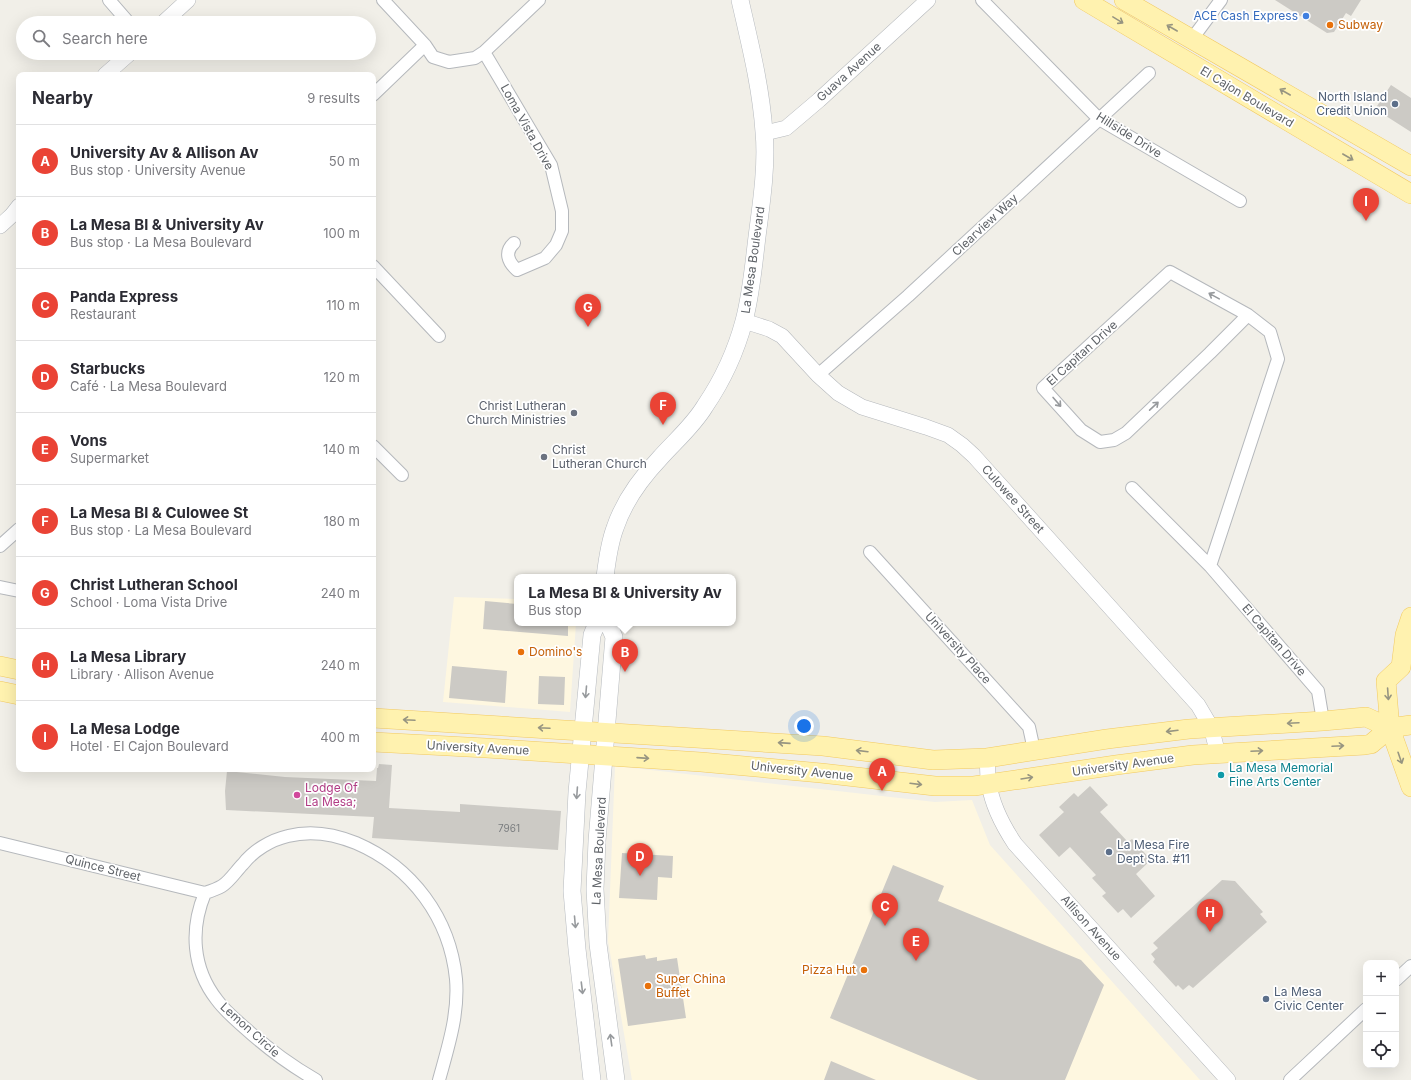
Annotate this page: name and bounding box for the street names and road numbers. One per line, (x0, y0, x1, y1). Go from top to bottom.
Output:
street label: Guava Avenue (813, 39, 884, 104)
street label: El Cajon Boulevard (1198, 63, 1297, 130)
street label: Loma Vista Drive (498, 81, 557, 172)
street label: Hillside Drive (1094, 109, 1165, 161)
street label: Clearview Way (949, 190, 1021, 259)
street label: La Mesa Boulevard (738, 205, 767, 314)
street label: El Capitan Drive (1043, 317, 1120, 388)
street label: Culowee Street (979, 461, 1048, 536)
street label: El Capitan Drive (1239, 601, 1310, 679)
street label: University Place (922, 609, 995, 687)
street label: University Avenue (426, 737, 530, 758)
street label: University Avenue (1071, 750, 1175, 779)
street label: University Avenue (750, 758, 854, 783)
street label: La Mesa Boulevard (588, 797, 609, 905)
street label: Quince Street (64, 851, 143, 884)
street label: Allison Avenue (1058, 892, 1125, 964)
street label: Lemon Circle (218, 999, 283, 1060)

